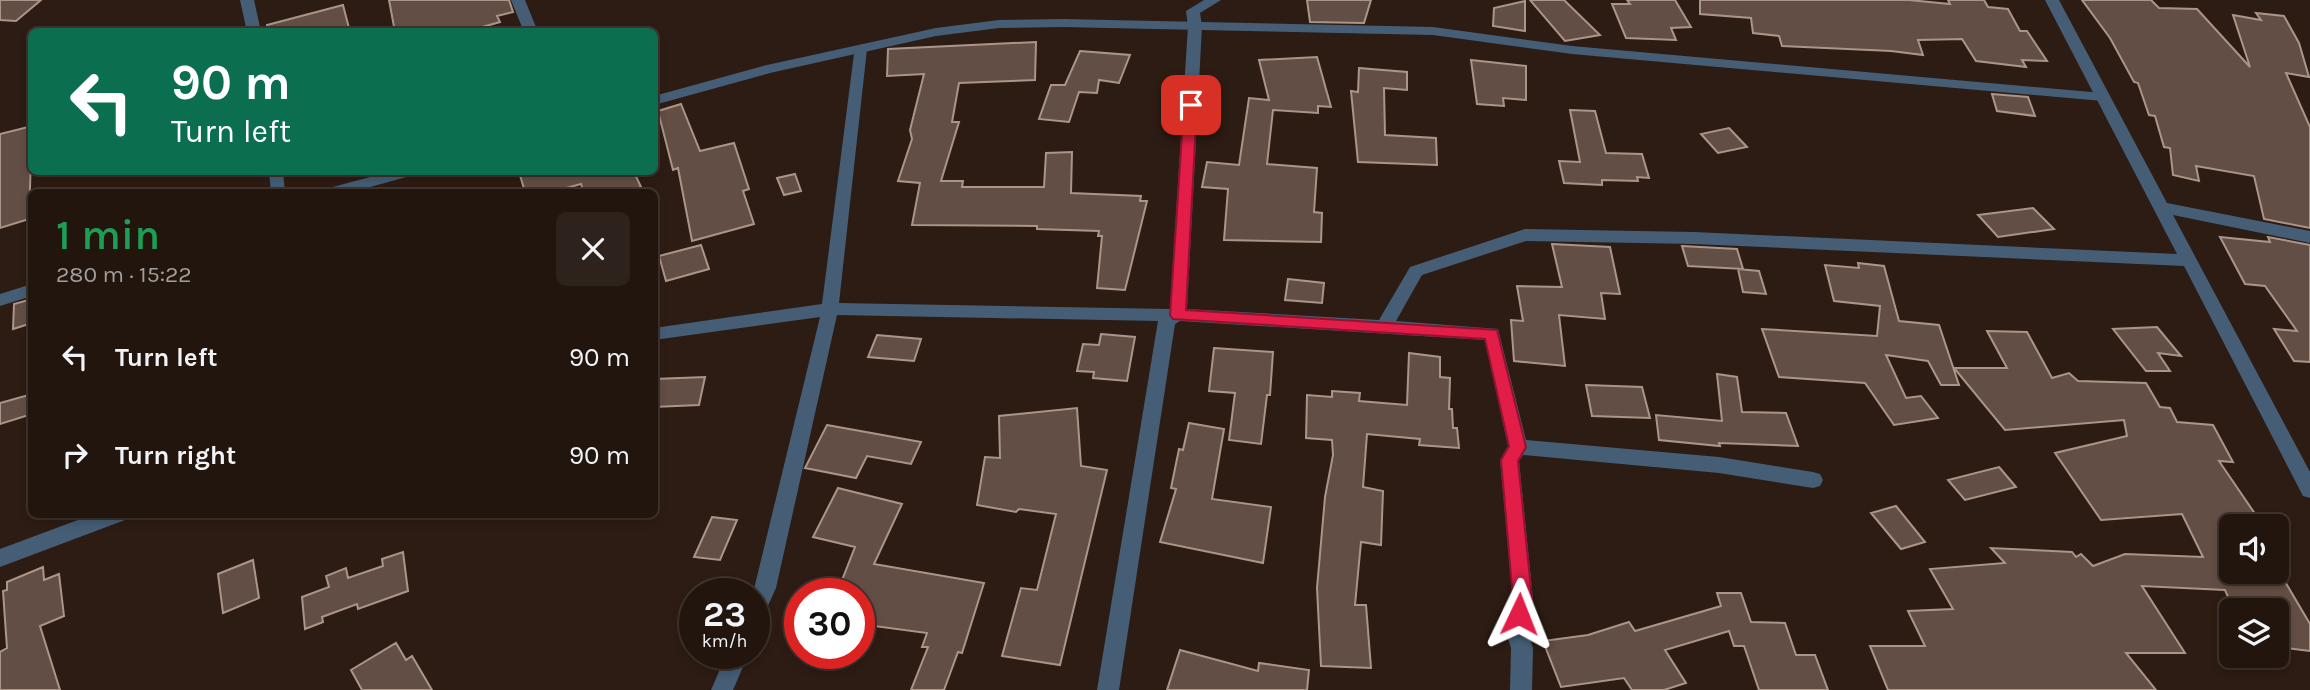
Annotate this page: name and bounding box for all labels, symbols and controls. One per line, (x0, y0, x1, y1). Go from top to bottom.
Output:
text: 90 m (171, 54, 291, 111)
icon: left (56, 56, 147, 147)
pin (1161, 75, 1221, 135)
icon: arrive (1172, 86, 1210, 124)
text: Turn left (171, 113, 291, 150)
text: 1 min (56, 210, 160, 260)
button: close (556, 212, 630, 286)
text: 280 m · 15:22 (56, 261, 192, 288)
icon: left (56, 338, 94, 376)
text: Turn left (115, 342, 217, 373)
text: 90 m (569, 342, 630, 373)
icon: right (56, 436, 94, 474)
text: Turn right (115, 440, 236, 471)
text: 90 m (569, 440, 630, 471)
map controls (2219, 514, 2289, 668)
button: sound (2219, 514, 2289, 584)
position arrow (1482, 577, 1556, 651)
speed limit sign: 30 (784, 578, 875, 669)
text: 23 (703, 594, 746, 635)
button: layers (2219, 598, 2289, 668)
text: km/h (702, 630, 747, 652)

